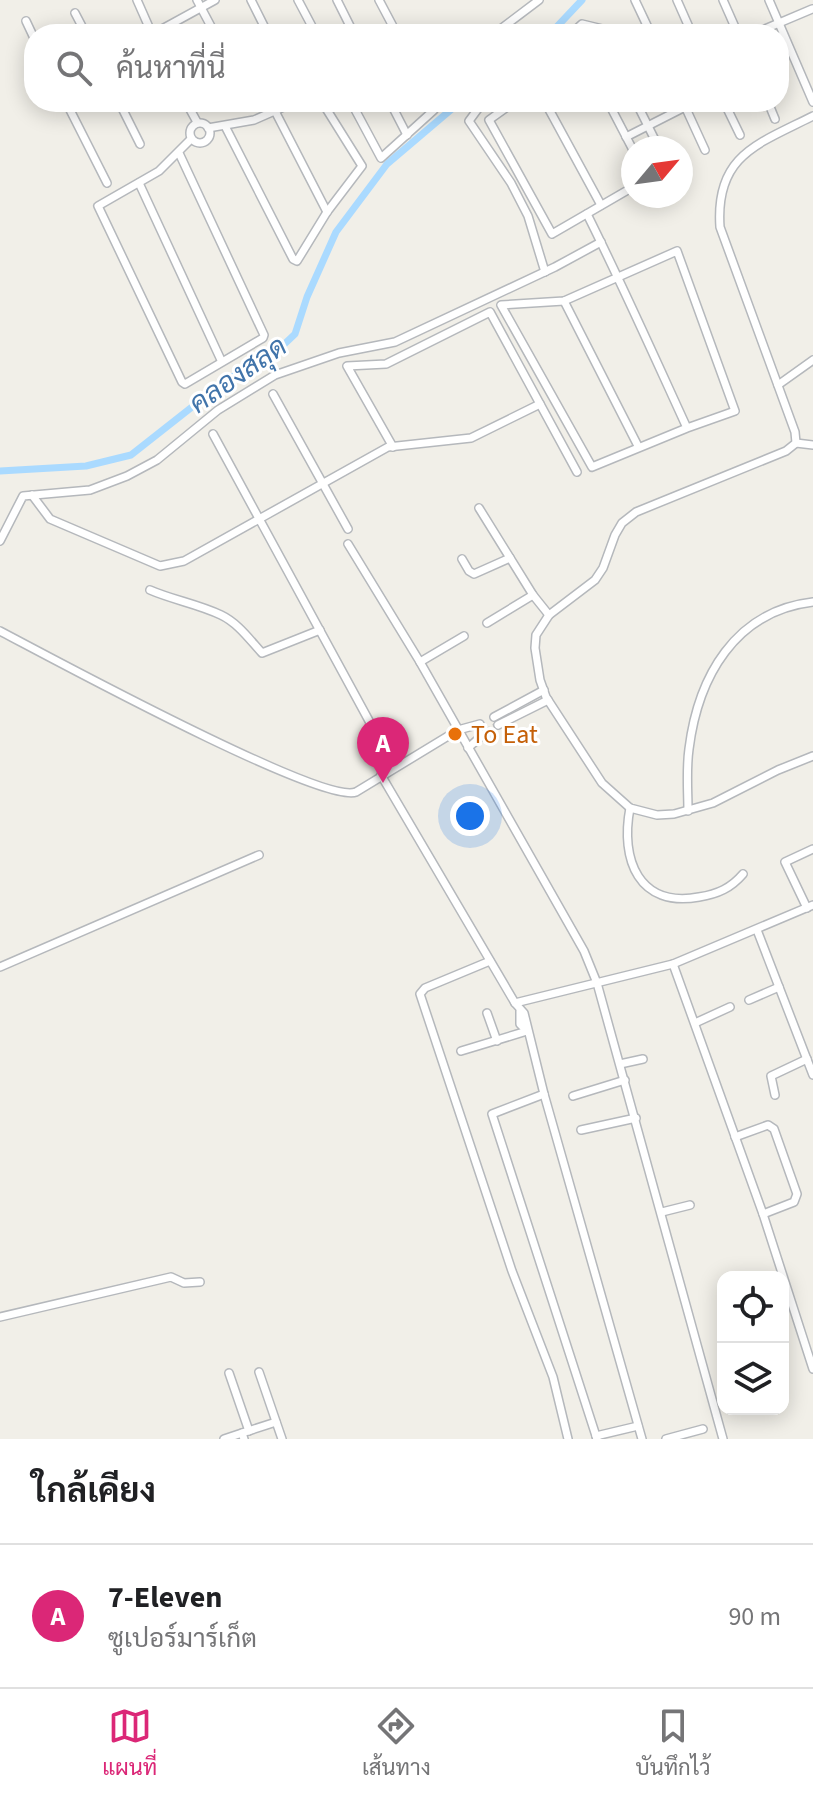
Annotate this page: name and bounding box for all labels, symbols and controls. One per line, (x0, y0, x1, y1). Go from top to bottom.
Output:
search box (24, 24, 789, 112)
icon: search (52, 46, 96, 90)
text: ค้นหาที่นี่ (116, 47, 226, 90)
north arrow (621, 136, 693, 208)
water label: คลองสลุด (181, 327, 295, 423)
place label: To Eat (471, 716, 538, 753)
pin: A (357, 717, 409, 783)
marker: To Eat (446, 725, 464, 743)
your location (450, 796, 490, 836)
map controls (717, 1271, 789, 1415)
button: locate (717, 1271, 789, 1343)
button: layers (717, 1343, 789, 1415)
text: ใกล้เคียง (32, 1467, 156, 1516)
text: 7-Eleven (108, 1576, 222, 1619)
text: A (51, 1598, 65, 1635)
text: 90 m (728, 1598, 781, 1635)
text: ซูเปอร์มาร์เก็ต (108, 1620, 257, 1657)
tab: แผนที่ (102, 1704, 157, 1784)
tab: เส้นทาง (362, 1704, 431, 1784)
tab: บันทึกไว้ (635, 1704, 711, 1784)

